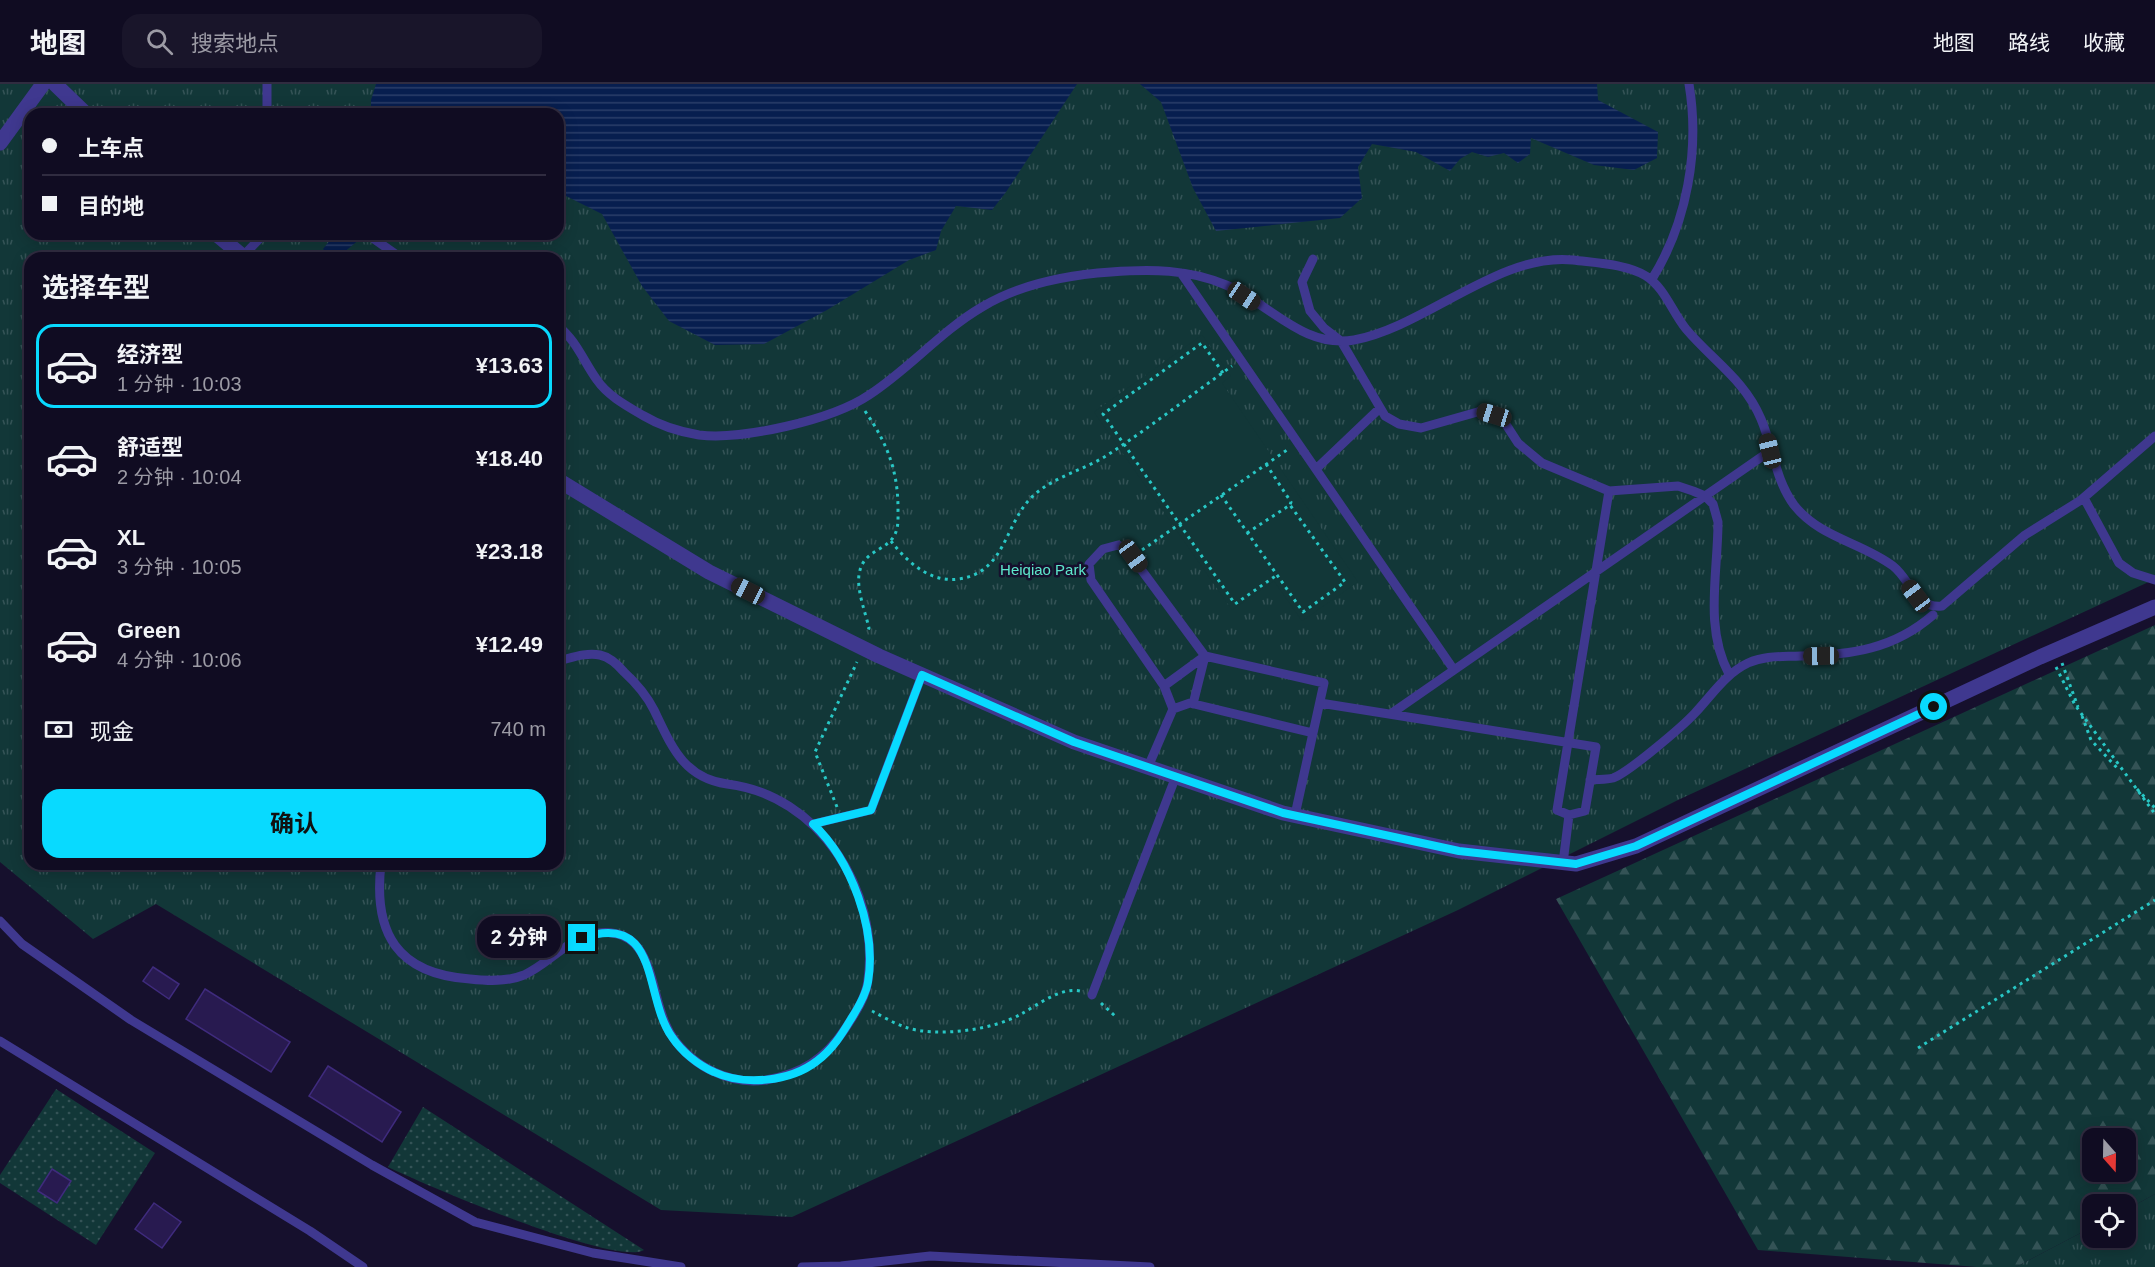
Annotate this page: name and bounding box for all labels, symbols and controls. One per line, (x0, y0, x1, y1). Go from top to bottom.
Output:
search box (122, 14, 542, 68)
icon: search (143, 25, 176, 58)
text: 地图 (30, 28, 86, 59)
text: 搜索地点 (191, 31, 279, 56)
text: 地图 (1933, 31, 1975, 54)
text: 路线 (2008, 31, 2050, 54)
text: 收藏 (2083, 31, 2125, 54)
text: 上车点 (78, 136, 144, 161)
text: 目的地 (78, 194, 144, 219)
text: 选择车型 (42, 273, 150, 303)
car (1224, 278, 1264, 314)
icon: car (45, 339, 99, 393)
text: 经济型 (117, 342, 183, 367)
text: ¥13.63 (476, 353, 543, 378)
text: 1 分钟 · 10:03 (117, 373, 242, 395)
car (1474, 401, 1514, 429)
car (1757, 431, 1783, 471)
icon: car (45, 432, 99, 486)
text: 舒适型 (117, 435, 183, 460)
text: ¥18.40 (476, 446, 543, 471)
text: 2 分钟 · 10:04 (117, 466, 242, 488)
icon: car (45, 525, 99, 579)
text: XL (117, 525, 145, 550)
car (1115, 536, 1151, 576)
text: ¥23.18 (476, 539, 543, 564)
text: 3 分钟 · 10:05 (117, 556, 242, 578)
park label: Heiqiao Park (1000, 561, 1086, 578)
car (728, 575, 768, 607)
car (1898, 576, 1934, 616)
icon: car (45, 618, 99, 672)
text: Green (117, 618, 181, 643)
text: ¥12.49 (476, 632, 543, 657)
car (1803, 647, 1839, 665)
text: 4 分钟 · 10:06 (117, 649, 242, 671)
route start (1920, 693, 1947, 720)
icon: cash (42, 713, 75, 746)
text: 740 m (490, 718, 546, 740)
text: 现金 (90, 719, 134, 744)
button: 确认 (42, 789, 546, 858)
callout: 2 分钟 (477, 917, 561, 959)
route end (568, 924, 595, 951)
text: 2 分钟 (491, 926, 547, 948)
north arrow (2082, 1128, 2136, 1182)
map controls (2082, 1128, 2136, 1248)
button: locate (2082, 1194, 2136, 1248)

